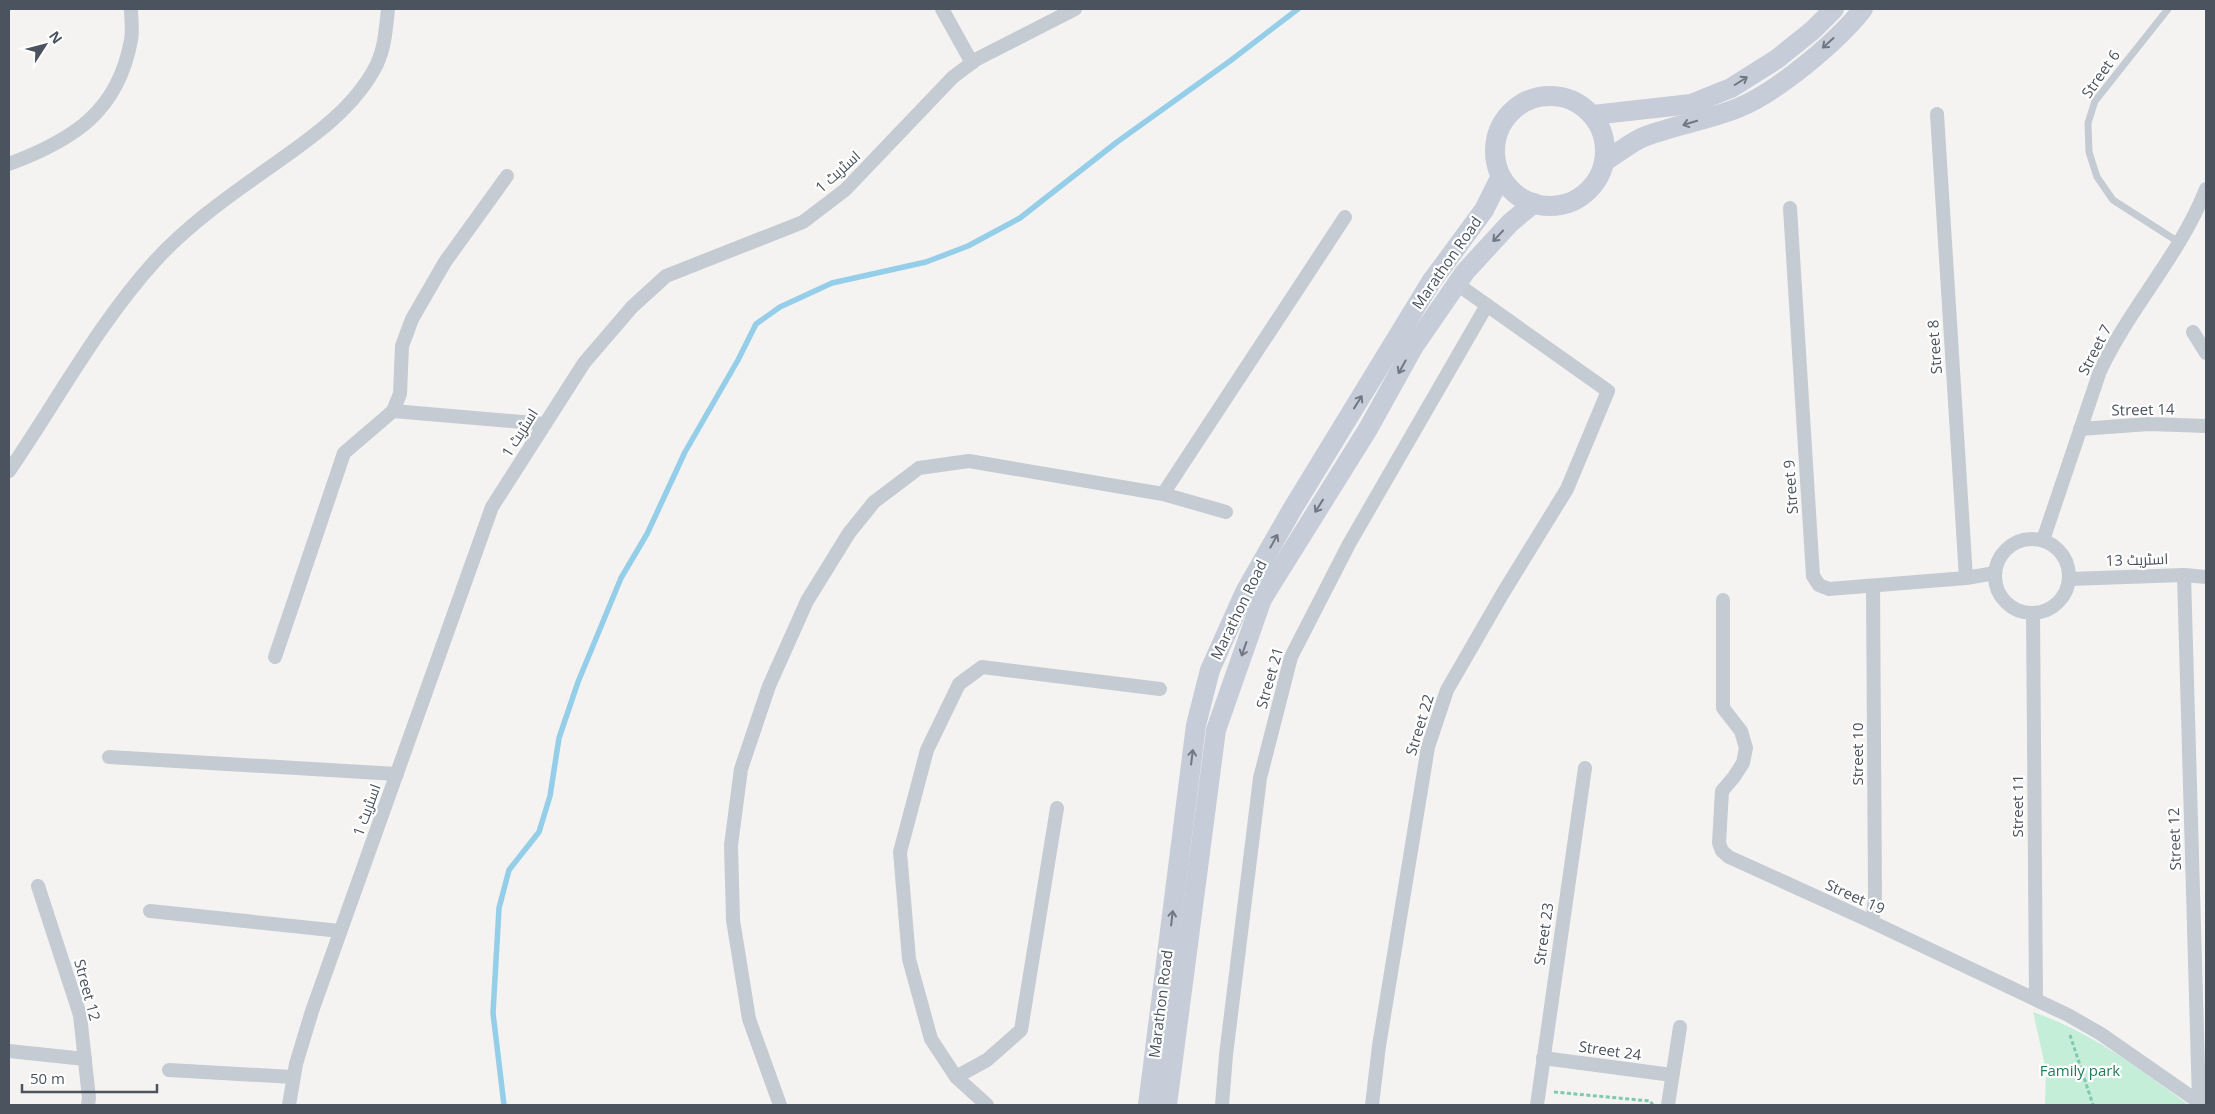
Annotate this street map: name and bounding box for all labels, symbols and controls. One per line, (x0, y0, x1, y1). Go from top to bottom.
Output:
north arrow (20, 20, 70, 70)
text: N (45, 27, 67, 47)
one-way arrow (1822, 37, 1835, 49)
street label: Street 6 (2076, 45, 2124, 101)
one-way arrow (1734, 76, 1748, 86)
one-way arrow (1682, 119, 1698, 129)
street label: اسٹریٹ 1 (811, 146, 864, 197)
street label: Marathon Road (1407, 212, 1486, 313)
one-way arrow (1492, 230, 1504, 243)
street label: Street 8 (1922, 319, 1946, 375)
street label: Street 7 (2073, 321, 2115, 378)
one-way arrow (1397, 359, 1407, 373)
one-way arrow (1353, 396, 1363, 410)
street label: Street 14 (2111, 398, 2175, 420)
street label: اسٹریٹ 1 (496, 404, 542, 461)
street label: Street 9 (1778, 459, 1802, 515)
one-way arrow (1313, 499, 1324, 513)
one-way arrow (1269, 535, 1279, 549)
street label: اسٹریٹ 13 (2105, 548, 2169, 570)
street label: Marathon Road (1205, 556, 1271, 663)
one-way arrow (1239, 641, 1248, 657)
street label: Street 21 (1251, 645, 1287, 711)
street label: Street 22 (1400, 692, 1438, 758)
street label: Street 10 (1847, 723, 1867, 785)
one-way arrow (1187, 749, 1197, 765)
street label: Street 11 (2007, 775, 2027, 837)
street label: اسٹریٹ 1 (347, 781, 385, 838)
street label: Street 12 (2163, 807, 2185, 871)
street label: Street 19 (1823, 874, 1888, 918)
street label: Street 23 (1529, 901, 1557, 966)
one-way arrow (1167, 910, 1177, 926)
street label: Marathon Road (1143, 949, 1177, 1059)
street label: Street 12 (70, 957, 106, 1023)
street label: Street 24 (1578, 1036, 1643, 1064)
park label: Family park (2040, 1060, 2120, 1080)
scale bar (22, 1062, 158, 1094)
text: 50 m (30, 1068, 65, 1088)

